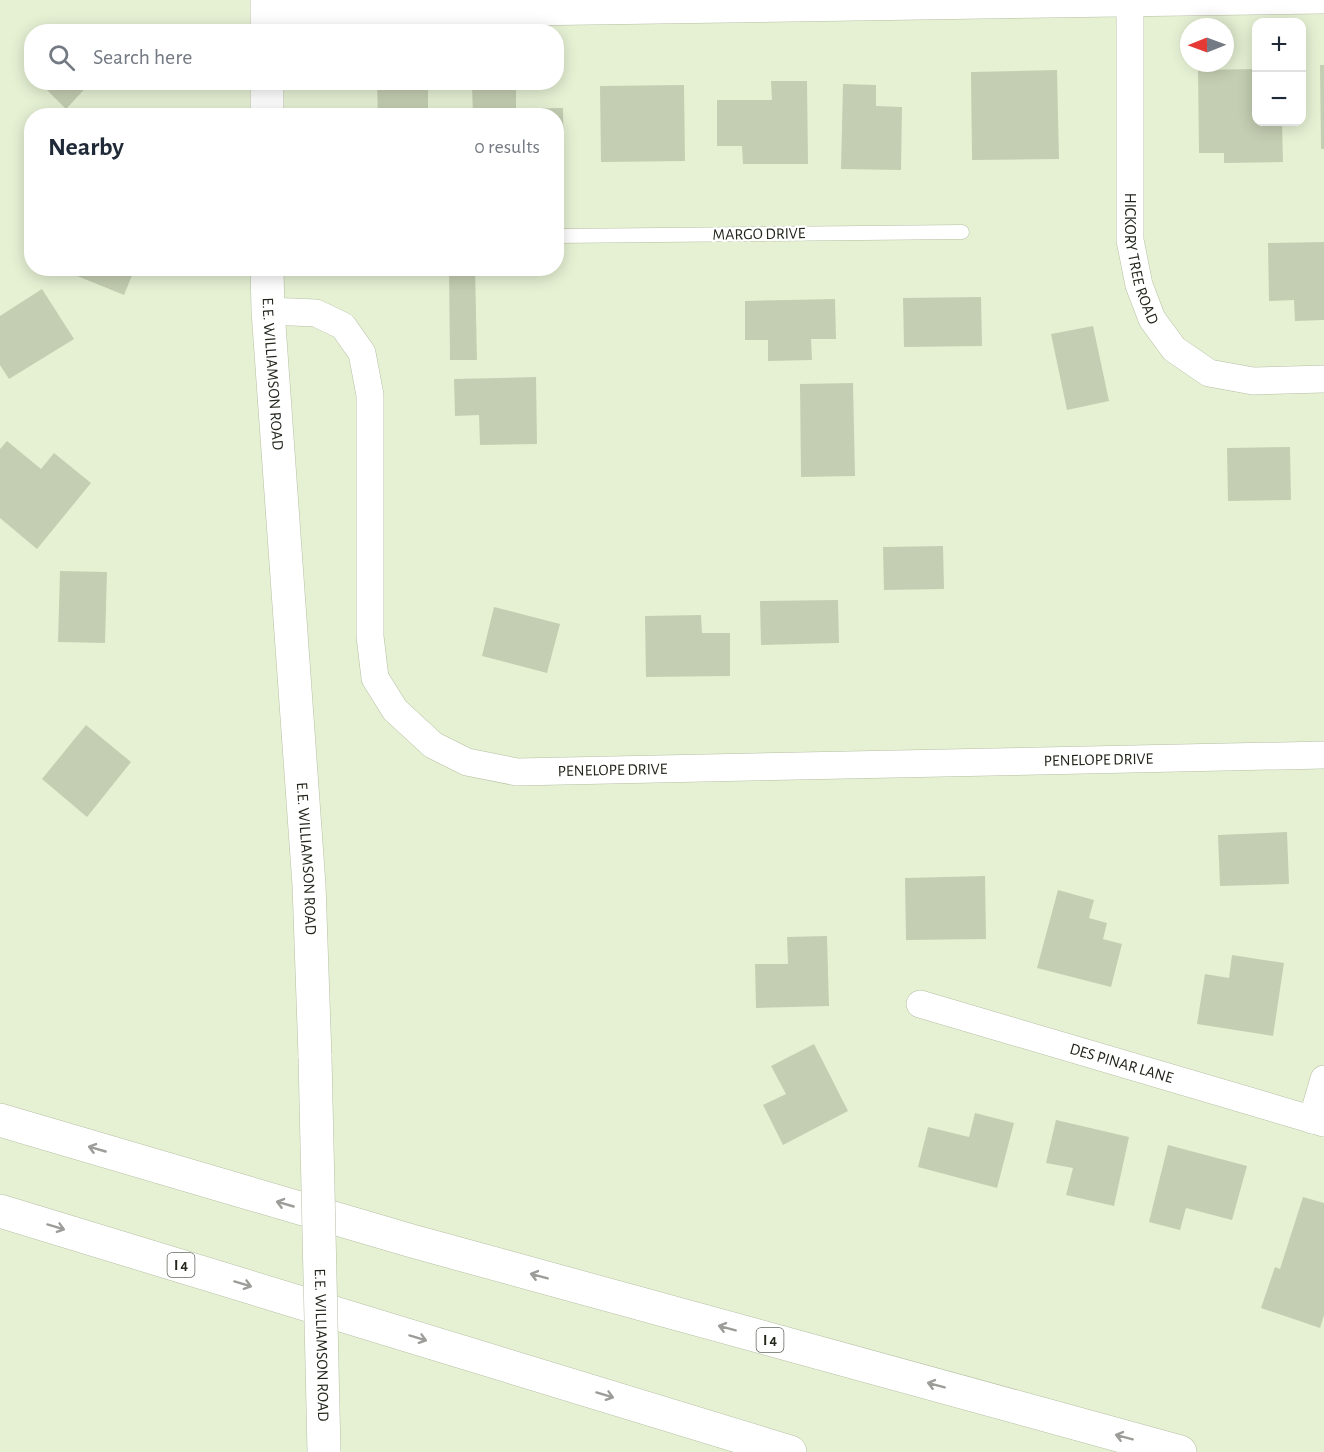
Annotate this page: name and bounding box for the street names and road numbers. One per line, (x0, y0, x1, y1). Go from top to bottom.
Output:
street label: HICKORY TREE ROAD (1122, 193, 1161, 326)
street label: MARGO DRIVE (712, 225, 806, 243)
street label: E.E. WILLIAMSON ROAD (260, 297, 286, 451)
street label: PENELOPE DRIVE (1043, 751, 1154, 769)
street label: PENELOPE DRIVE (558, 761, 668, 779)
street label: E.E. WILLIAMSON ROAD (294, 782, 319, 935)
street label: DES PINAR LANE (1068, 1041, 1175, 1086)
road number: I 4 (168, 1253, 195, 1277)
street label: E.E. WILLIAMSON ROAD (312, 1268, 331, 1422)
road number: I 4 (756, 1328, 784, 1352)

